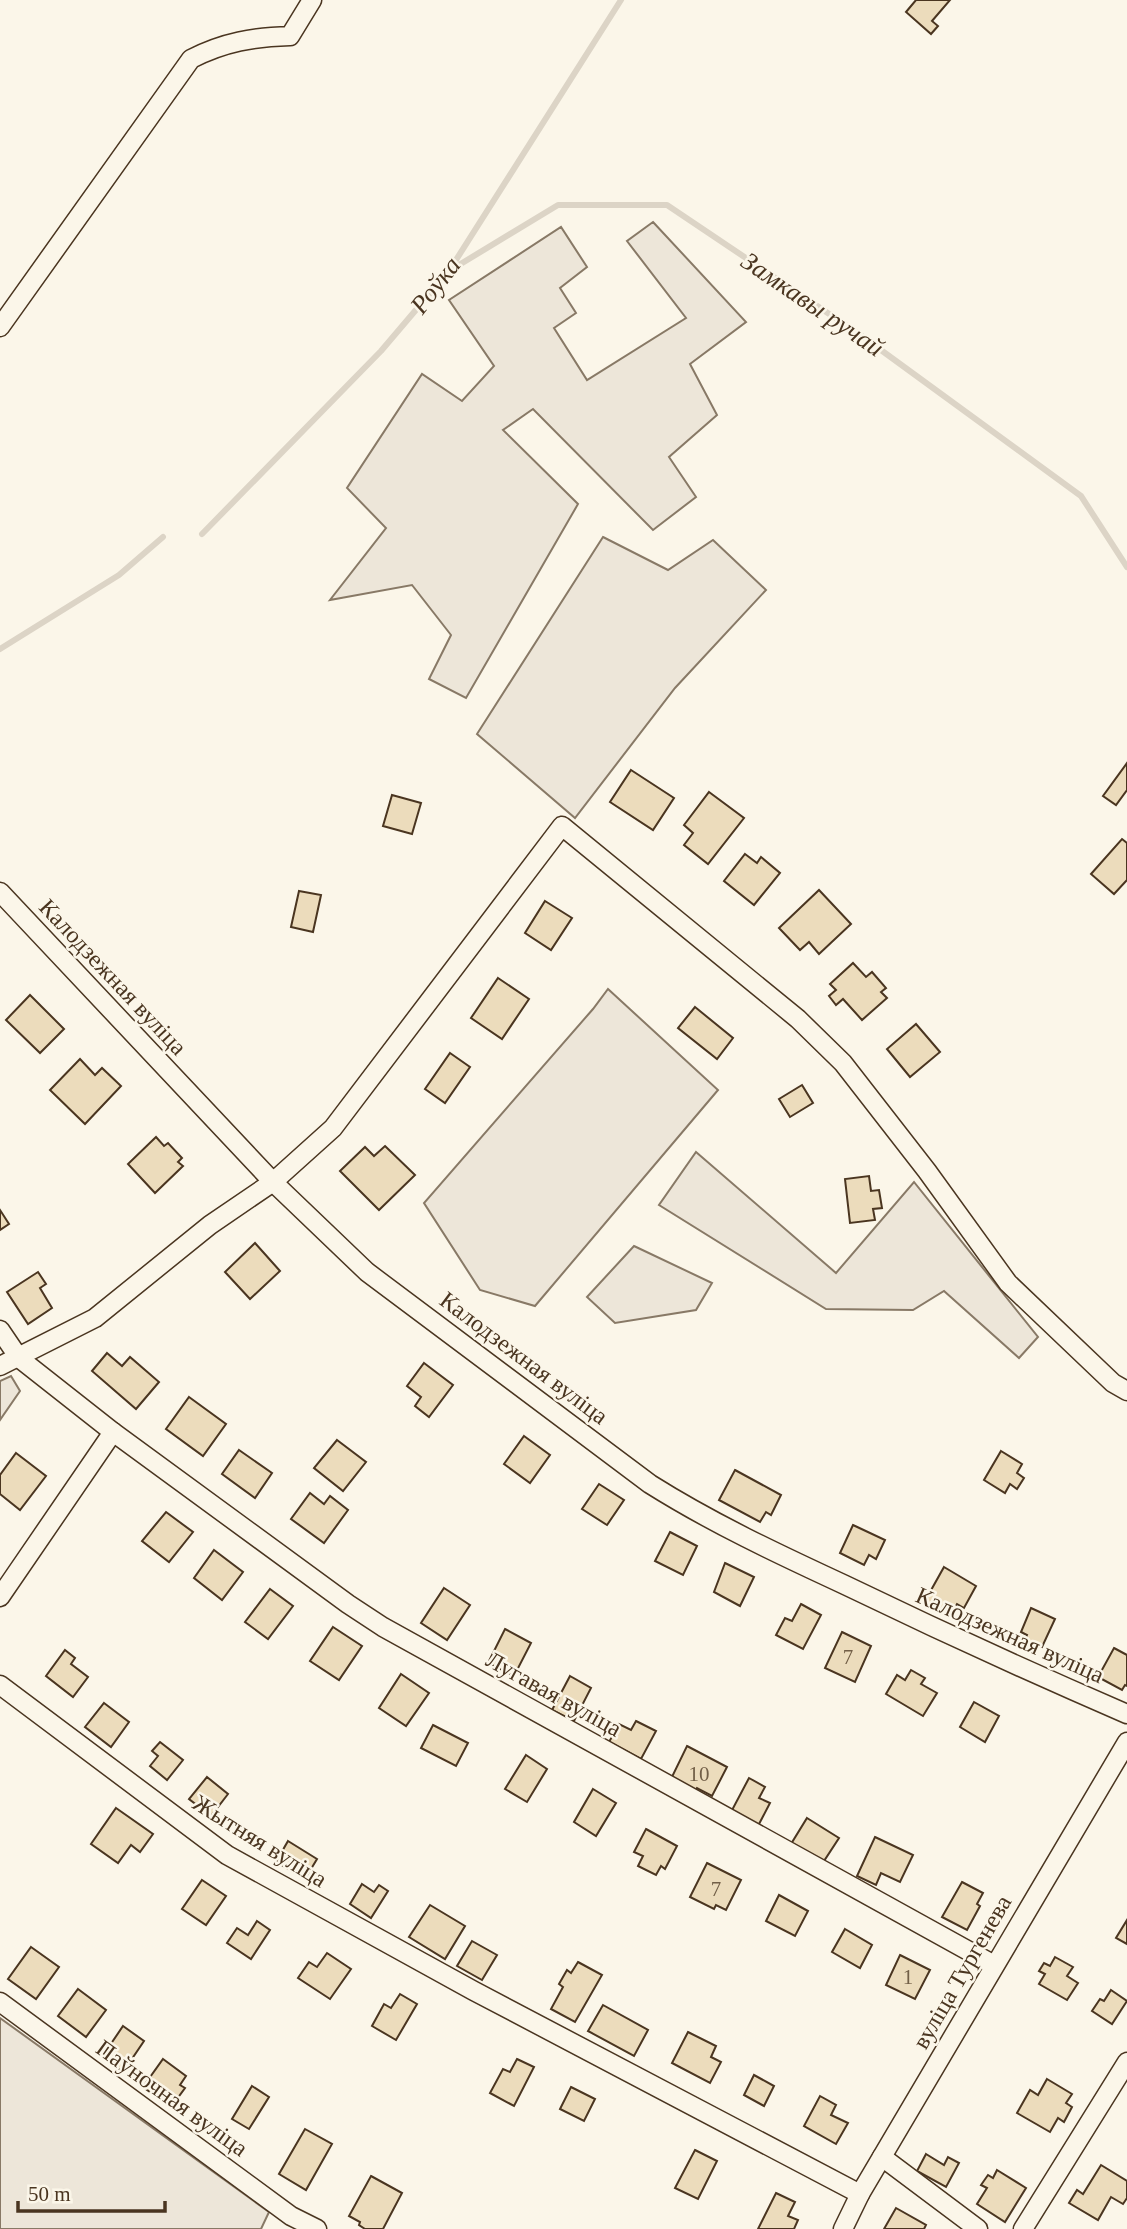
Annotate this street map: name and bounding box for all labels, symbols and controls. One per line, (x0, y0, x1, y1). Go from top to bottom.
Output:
water label: Замкавы ручай (736, 246, 889, 363)
water label: Роўка (404, 251, 467, 320)
street label: Калодзежная вуліца (34, 894, 192, 1060)
street label: Калодзежная вуліца (435, 1286, 613, 1430)
street label: Калодзежная вуліца (912, 1582, 1108, 1688)
house number: 7 (843, 1645, 853, 1669)
street label: Лугавая вуліца (482, 1646, 626, 1742)
house number: 10 (689, 1762, 710, 1786)
street label: Жытняя вуліца (188, 1790, 332, 1893)
house number: 7 (711, 1877, 721, 1901)
street label: вуліца Тургенева (908, 1891, 1017, 2053)
house number: 1 (903, 1965, 913, 1989)
street label: Паўночная вуліца (91, 2034, 253, 2162)
scale bar (18, 2170, 164, 2214)
text: 50 m (28, 2182, 71, 2206)

